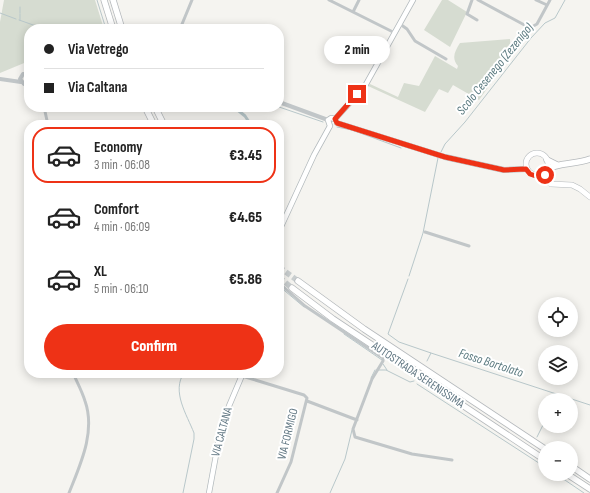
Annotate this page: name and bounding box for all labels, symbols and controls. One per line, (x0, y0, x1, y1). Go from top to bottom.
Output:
water label: Scolo Cesenego (Zezenigo) (453, 20, 537, 118)
callout: 2 min (324, 36, 390, 64)
text: Via Vetrego (68, 40, 129, 59)
text: 2 min (344, 42, 370, 58)
text: Via Caltana (68, 78, 127, 97)
route end (348, 85, 366, 103)
icon: car (46, 137, 82, 173)
text: Economy (94, 138, 143, 157)
text: €3.45 (229, 146, 262, 165)
text: 3 min · 06:08 (94, 157, 150, 173)
route start (536, 166, 554, 184)
icon: car (46, 199, 82, 235)
text: Comfort (94, 200, 139, 219)
text: €4.65 (229, 208, 262, 227)
text: 4 min · 06:09 (94, 219, 150, 235)
icon: car (46, 261, 82, 297)
text: XL (94, 262, 107, 281)
text: €5.86 (229, 270, 262, 289)
text: 5 min · 06:10 (94, 281, 149, 297)
map controls (538, 297, 578, 481)
button: locate (538, 297, 578, 337)
button: Confirm (44, 324, 264, 370)
street label: AUTOSTRADA SERENISSIMA (368, 338, 468, 412)
water label: Fosso Bortolato (457, 345, 526, 381)
button: layers (538, 345, 578, 385)
button: + (538, 393, 578, 433)
street label: VIA CALTANA (208, 405, 236, 458)
street label: VIA FORMIGO (274, 407, 302, 461)
button: − (538, 441, 578, 481)

